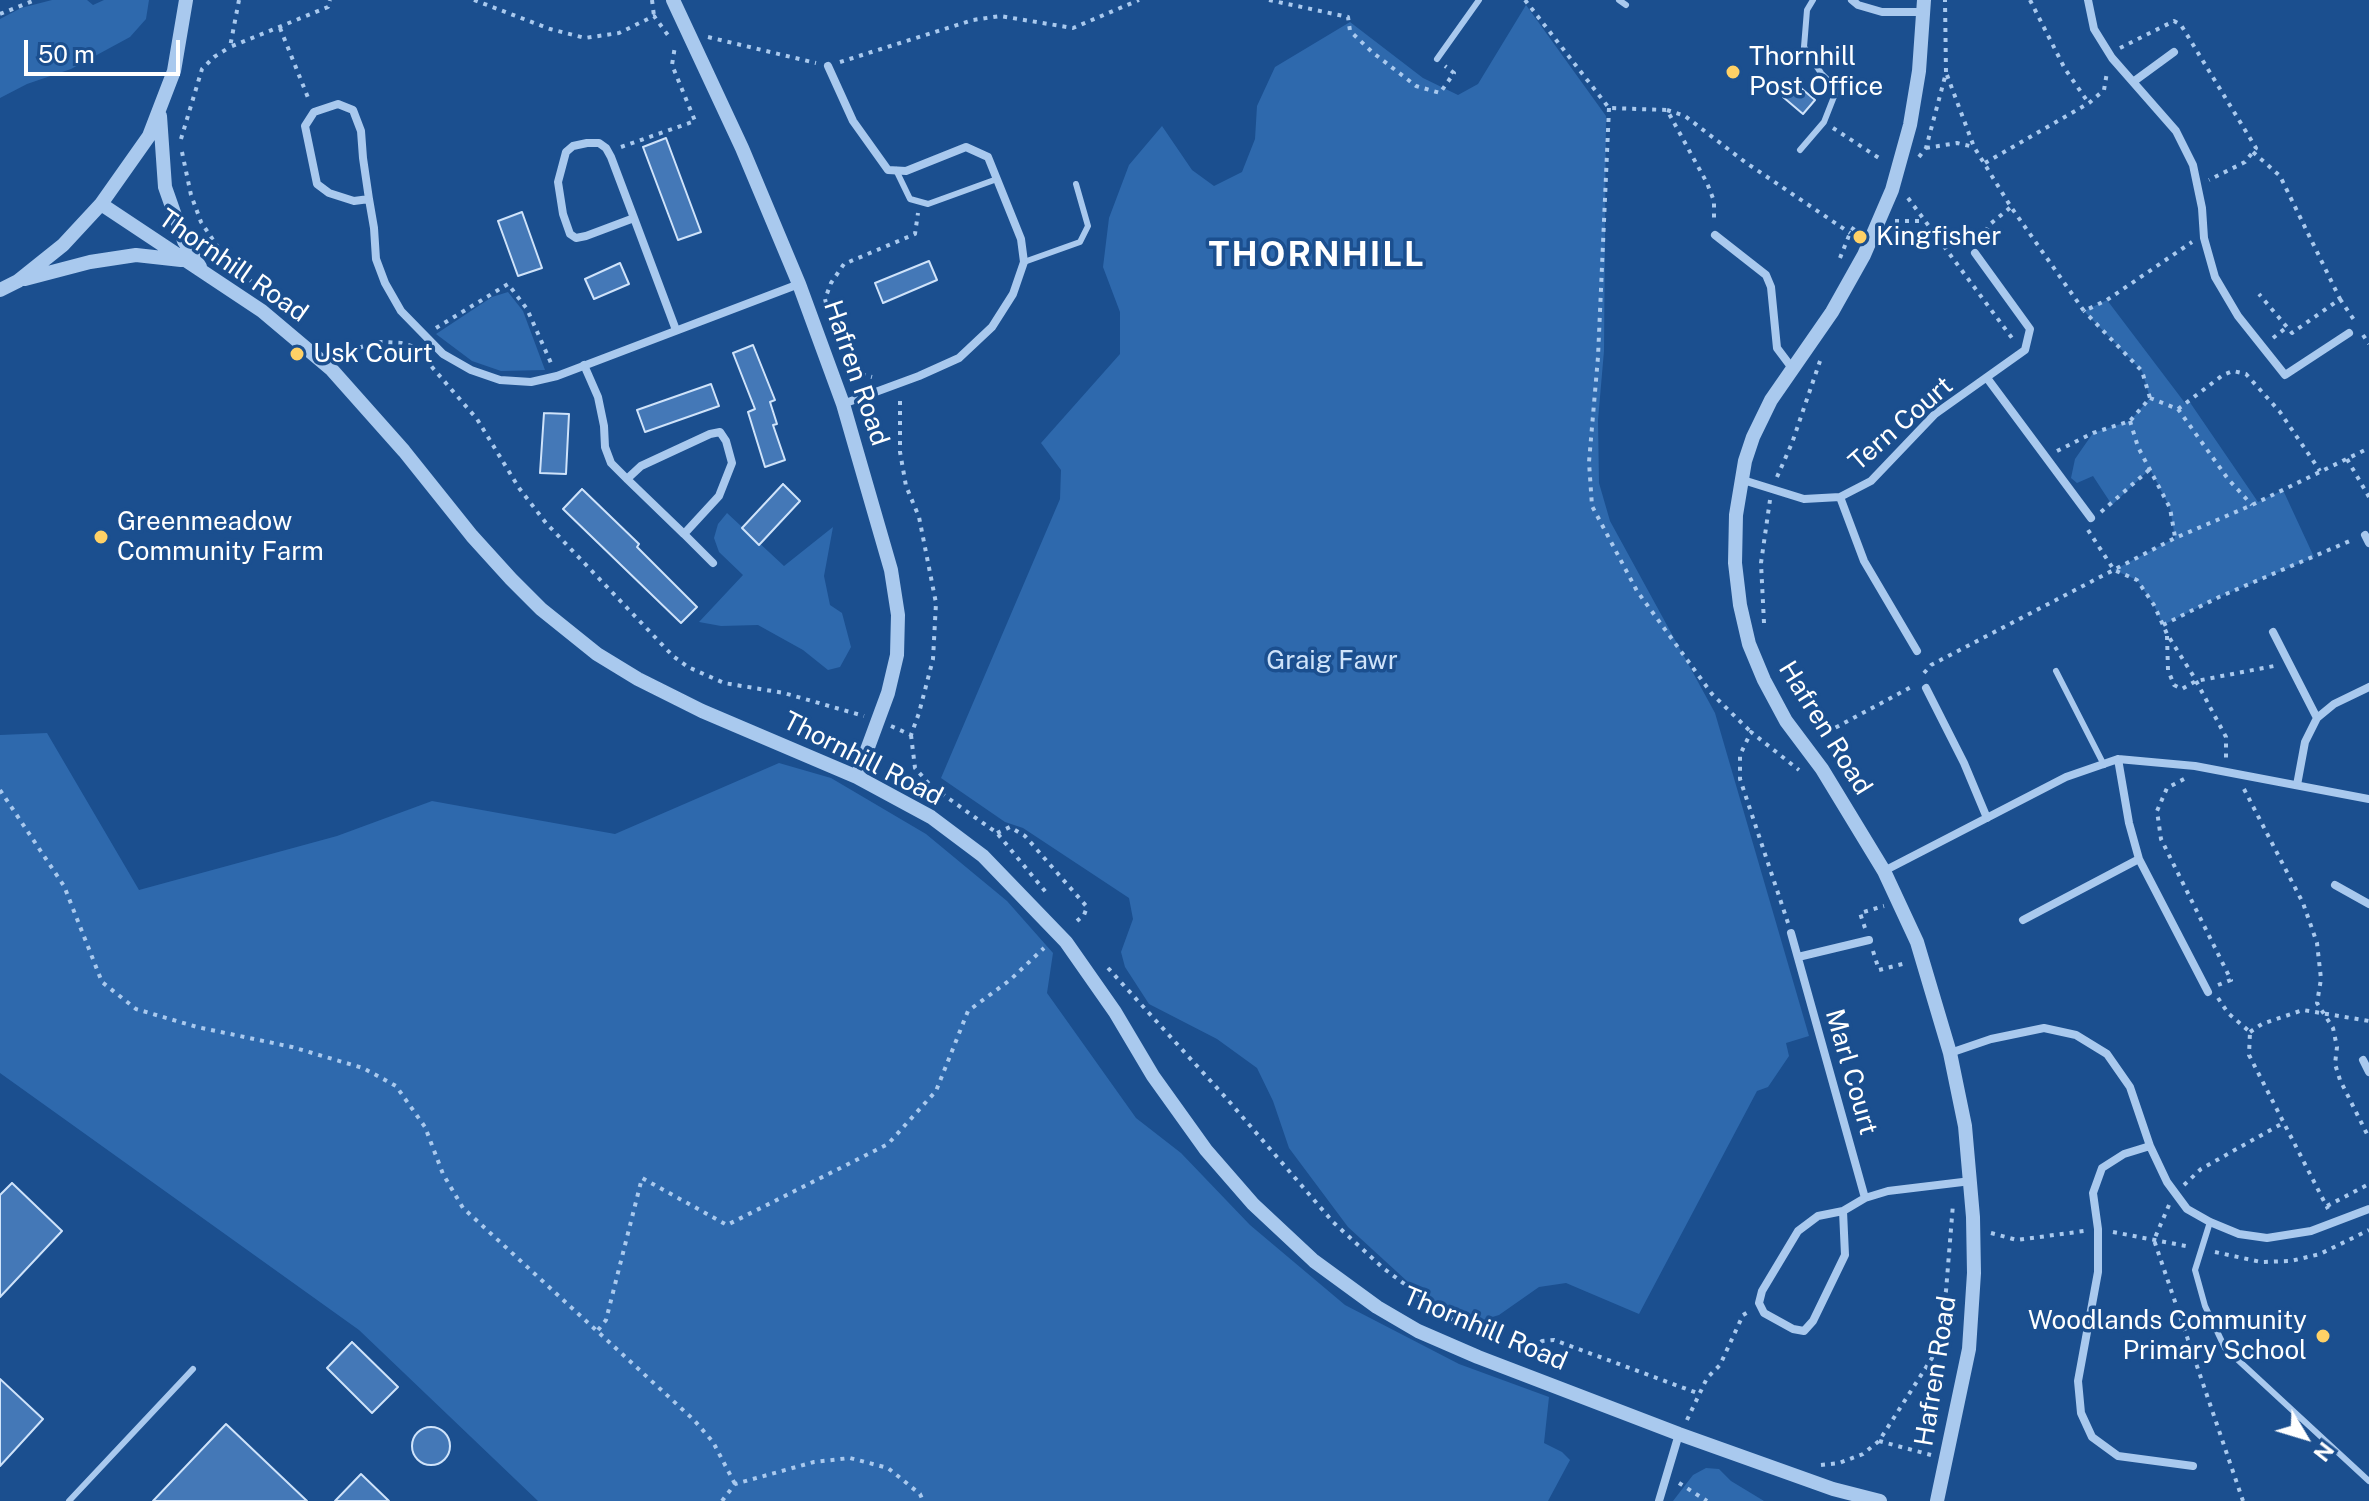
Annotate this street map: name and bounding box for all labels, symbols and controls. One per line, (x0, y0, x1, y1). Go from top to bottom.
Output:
scale bar (28, 24, 184, 74)
text: 50 m (38, 40, 95, 68)
place label: Thornhill Post Office (1749, 41, 1883, 102)
marker: Thornhill Post Office (1724, 63, 1742, 81)
street label: Thornhill Road (152, 203, 314, 329)
place label: Kingfisher (1876, 221, 2001, 253)
marker: Kingfisher (1851, 228, 1869, 246)
district label: THORNHILL (1208, 236, 1426, 276)
street label: Hafren Road (817, 296, 895, 450)
place label: Usk Court (313, 338, 433, 370)
marker: Usk Court (288, 345, 306, 363)
street label: Tern Court (1843, 370, 1959, 478)
place label: Greenmeadow Community Farm (117, 506, 324, 568)
marker: Greenmeadow Community Farm (92, 528, 110, 546)
park label: Graig Fawr (1266, 645, 1398, 677)
street label: Hafren Road (1772, 655, 1878, 801)
street label: Thornhill Road (778, 705, 948, 813)
street label: Marl Court (1818, 1006, 1884, 1138)
street label: Thornhill Road (1398, 1280, 1572, 1378)
street label: Hafren Road (1909, 1294, 1963, 1448)
place label: Woodlands Community Primary School (2028, 1305, 2307, 1366)
marker: Woodlands Community Primary School (2314, 1327, 2332, 1345)
north arrow (2265, 1397, 2345, 1477)
text: N (2308, 1437, 2339, 1467)

